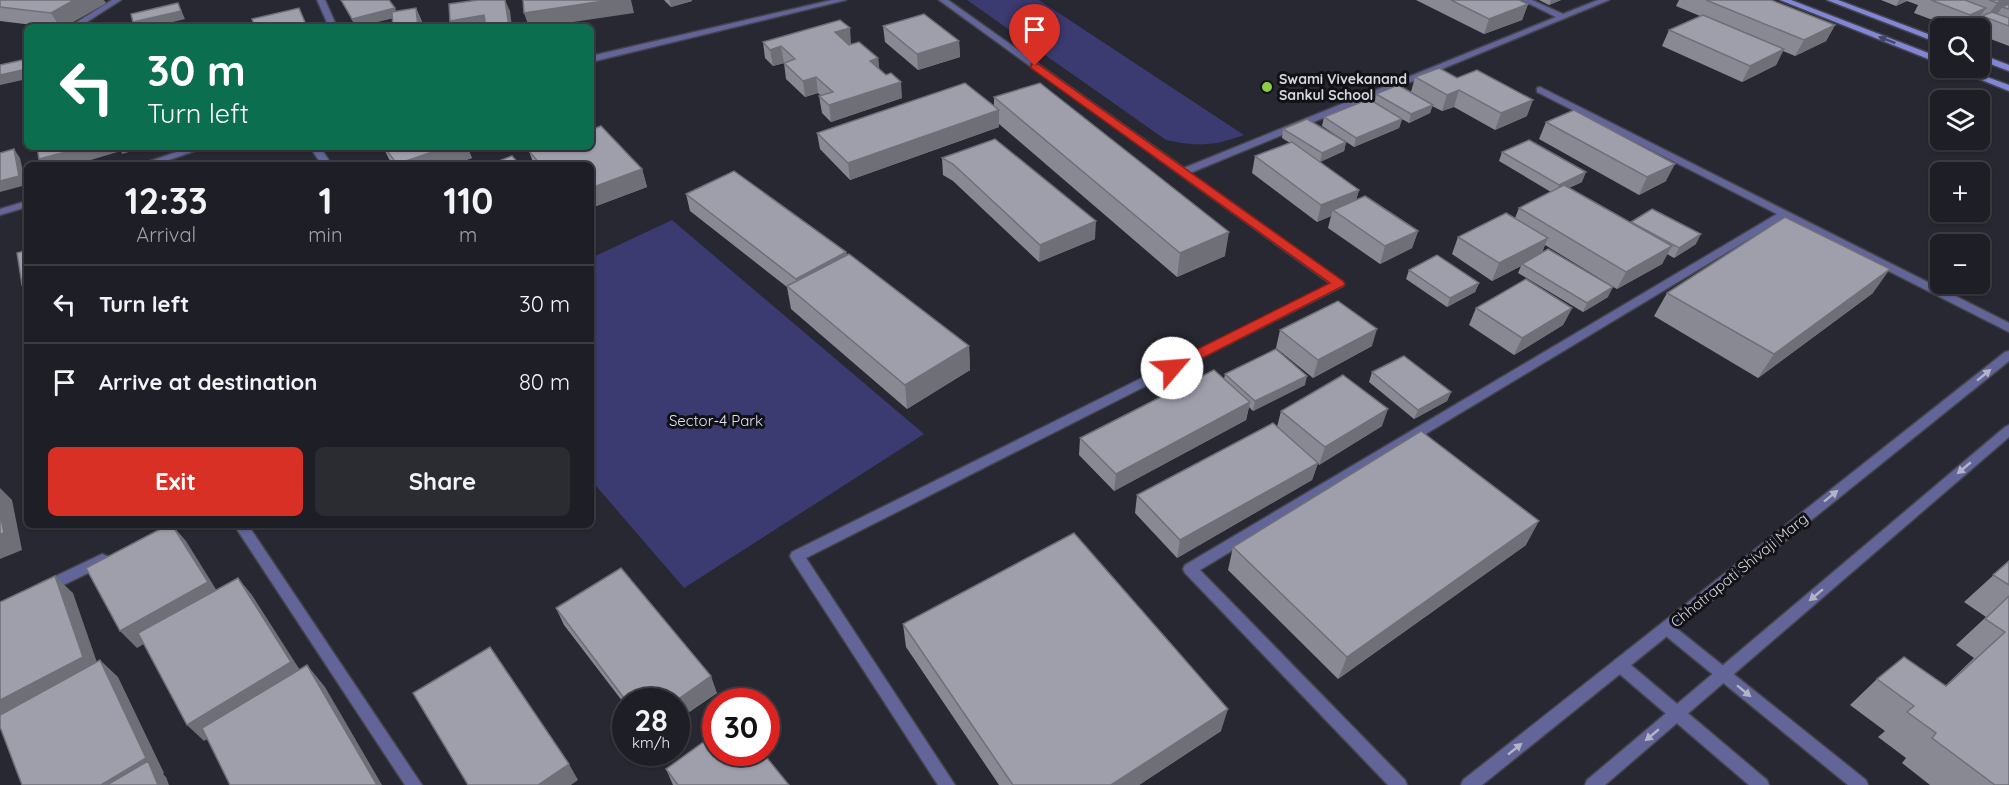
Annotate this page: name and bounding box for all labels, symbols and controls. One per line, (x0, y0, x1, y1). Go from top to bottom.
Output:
pin (1009, 4, 1060, 66)
icon: arrive (1018, 13, 1051, 46)
map controls (1930, 18, 1990, 294)
button: search (1930, 18, 1990, 78)
one-way arrow (1877, 35, 1895, 45)
text: 30 m (147, 44, 246, 97)
icon: left (48, 48, 126, 126)
place label: Swami Vivekanand Sankul School (1279, 70, 1407, 104)
marker: Swami Vivekanand Sankul School (1260, 80, 1274, 94)
button: layers (1930, 90, 1990, 150)
text: Turn left (147, 96, 249, 130)
button: + (1930, 162, 1990, 222)
text: 12:33 (125, 178, 208, 223)
text: 1 (318, 178, 332, 223)
text: 110 (443, 178, 493, 223)
text: Arrival (136, 222, 196, 247)
text: min (308, 222, 342, 247)
text: m (459, 222, 477, 247)
button: − (1930, 234, 1990, 294)
icon: left (48, 288, 81, 321)
text: Turn left (99, 290, 189, 318)
text: 30 m (519, 290, 570, 318)
position arrow (1140, 336, 1204, 400)
icon: arrive (48, 366, 81, 399)
text: Arrive at destination (99, 368, 317, 396)
text: 80 m (519, 368, 570, 396)
one-way arrow (1976, 368, 1992, 381)
park label: Sector-4 Park (669, 411, 763, 430)
button: Exit (48, 447, 303, 516)
button: Share (315, 447, 570, 516)
one-way arrow (1957, 461, 1972, 474)
one-way arrow (1824, 491, 1839, 503)
street label: Chhatrapati Shivaji Marg (1667, 509, 1811, 631)
one-way arrow (1809, 588, 1824, 601)
one-way arrow (1736, 685, 1752, 698)
speed limit sign: 30 (702, 688, 780, 766)
text: 28 (634, 701, 668, 739)
one-way arrow (1645, 728, 1660, 741)
text: km/h (632, 733, 670, 752)
one-way arrow (1507, 743, 1522, 755)

